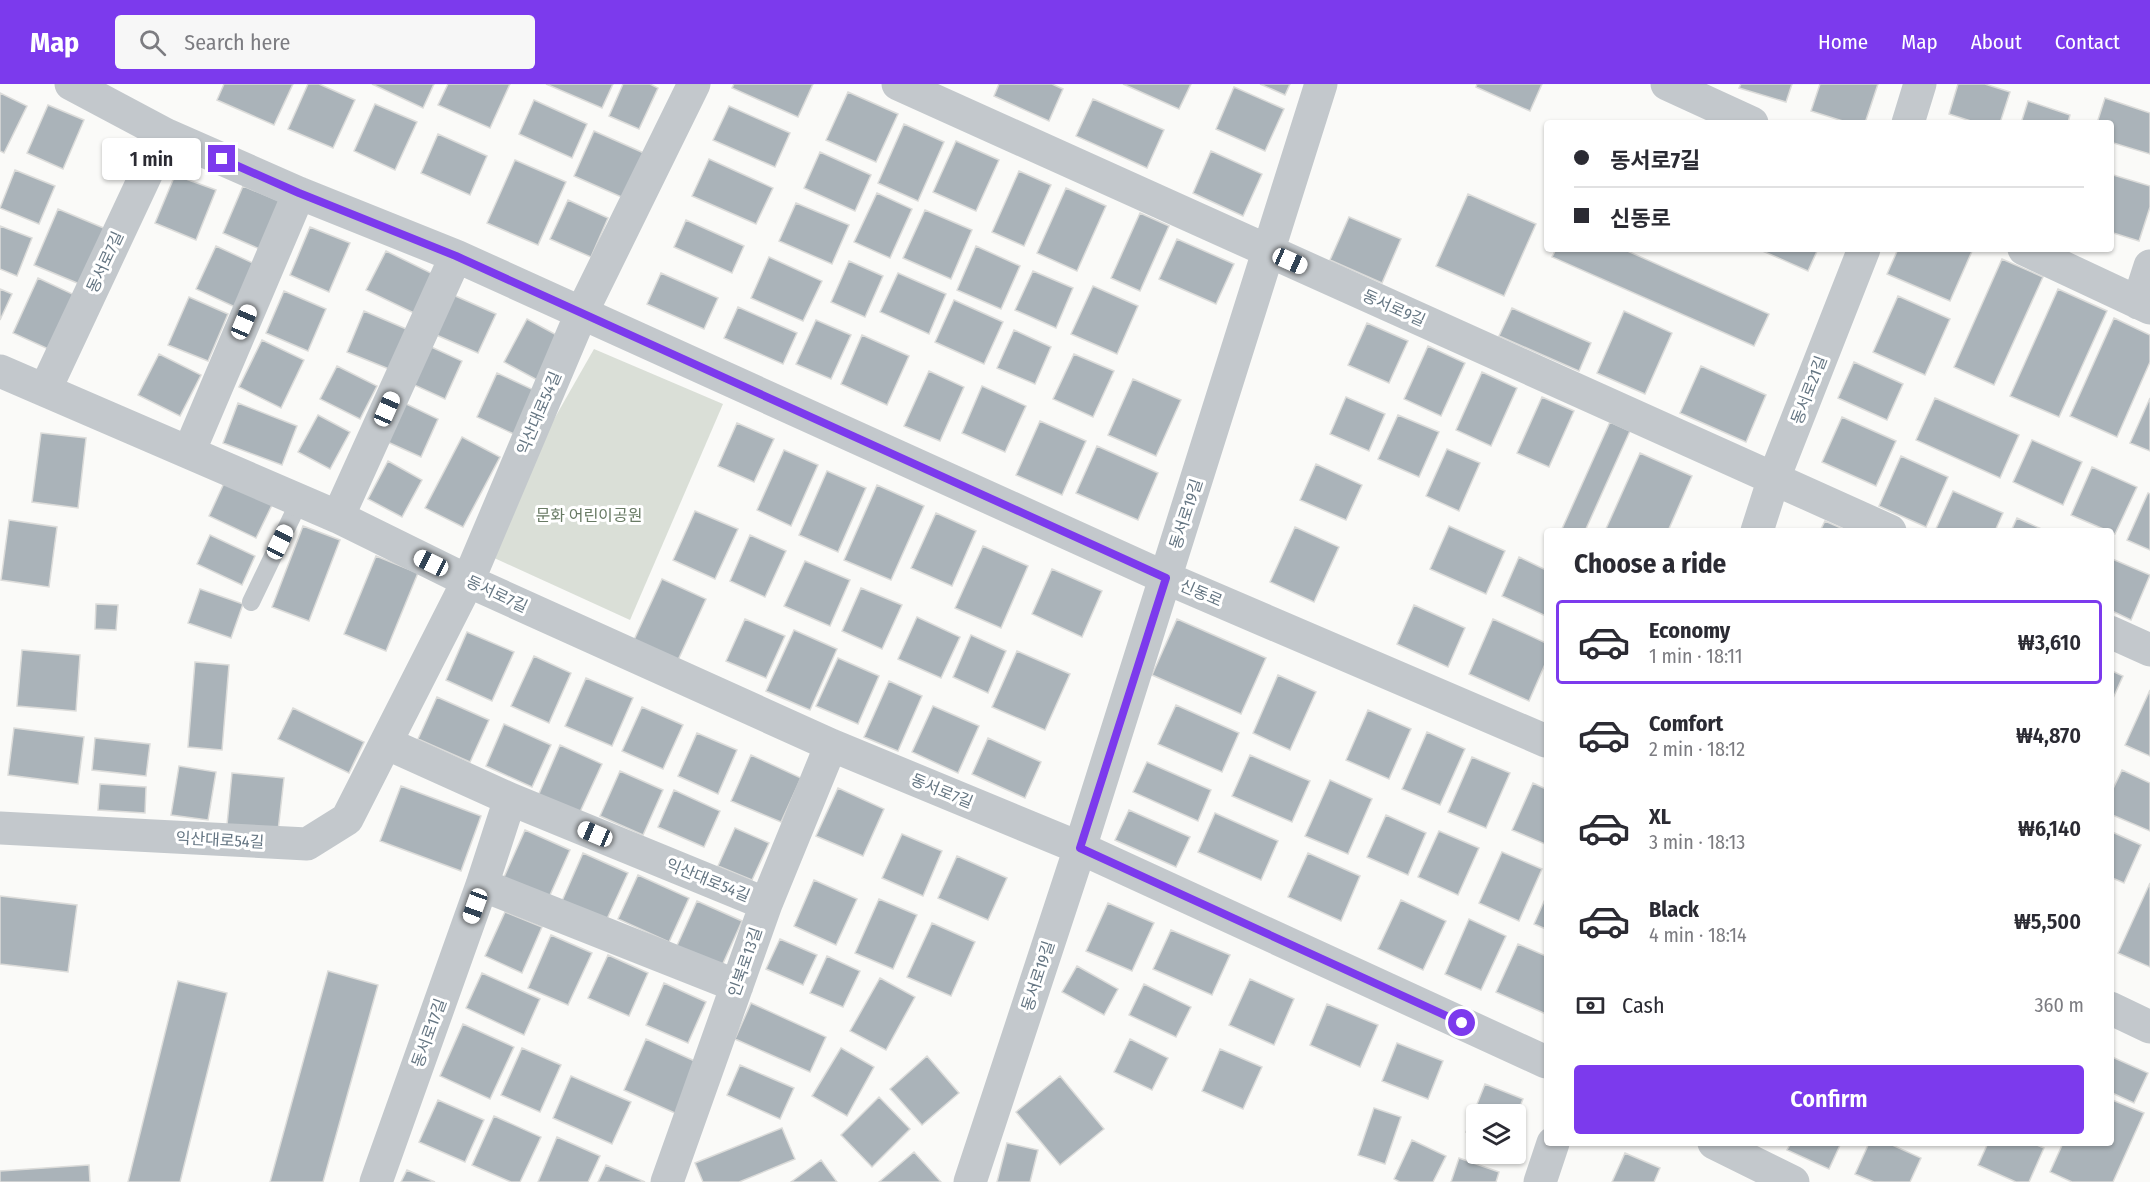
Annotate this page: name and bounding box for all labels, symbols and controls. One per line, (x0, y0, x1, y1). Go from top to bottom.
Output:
search box (115, 15, 535, 69)
text: Map (30, 26, 79, 59)
icon: search (136, 26, 169, 59)
text: Search here (184, 29, 290, 56)
text: Home (1818, 29, 1868, 55)
text: Map (1901, 29, 1938, 55)
text: About (1971, 29, 2022, 55)
text: Contact (2055, 29, 2120, 55)
callout: 1 min (102, 138, 201, 180)
route end (208, 145, 235, 172)
text: 1 min (130, 147, 173, 171)
text: 동서로7길 (1610, 147, 1700, 174)
text: 신동로 (1610, 205, 1671, 232)
street label: 동서로7길 (83, 228, 127, 296)
car (1270, 245, 1310, 277)
street label: 동서로9길 (1360, 286, 1428, 330)
car (229, 302, 259, 342)
street label: 동서로21길 (1787, 353, 1831, 427)
street label: 익산대로54길 (513, 368, 565, 458)
car (371, 389, 403, 429)
street label: 동서로19길 (1166, 476, 1206, 552)
park label: 문화 어린이공원 (536, 506, 642, 525)
car (264, 522, 296, 562)
car (411, 547, 451, 579)
text: Choose a ride (1574, 548, 1726, 580)
street label: 동서로7길 (463, 572, 531, 616)
street label: 신동로 (1177, 576, 1225, 610)
icon: car (1577, 615, 1631, 669)
text: Economy (1649, 617, 1730, 644)
text: ₩3,610 (2018, 629, 2081, 656)
text: 1 min · 18:11 (1649, 644, 1743, 668)
icon: car (1577, 708, 1631, 762)
text: Comfort (1649, 710, 1723, 737)
text: ₩4,870 (2016, 722, 2081, 749)
text: 2 min · 18:12 (1649, 737, 1745, 761)
street label: 동서로7길 (908, 770, 976, 812)
icon: car (1577, 801, 1631, 855)
text: XL (1649, 803, 1671, 830)
text: ₩6,140 (2018, 815, 2081, 842)
car (575, 819, 615, 849)
street label: 익산대로54길 (175, 828, 265, 852)
text: 3 min · 18:13 (1649, 830, 1745, 854)
street label: 익산대로54길 (663, 855, 753, 905)
car (460, 886, 490, 926)
icon: car (1577, 894, 1631, 948)
text: Black (1649, 896, 1699, 923)
text: ₩5,500 (2014, 908, 2081, 935)
text: 4 min · 18:14 (1649, 923, 1747, 947)
street label: 인북로13길 (724, 925, 766, 999)
street label: 동서로19길 (1018, 938, 1058, 1014)
icon: cash (1574, 989, 1607, 1022)
text: Cash (1622, 992, 1665, 1019)
text: 360 m (2035, 993, 2084, 1017)
street label: 동서로17길 (408, 996, 450, 1070)
route start (1448, 1009, 1475, 1036)
button: Confirm (1574, 1065, 2084, 1134)
map controls (1466, 1104, 1526, 1164)
button: layers (1466, 1104, 1526, 1164)

